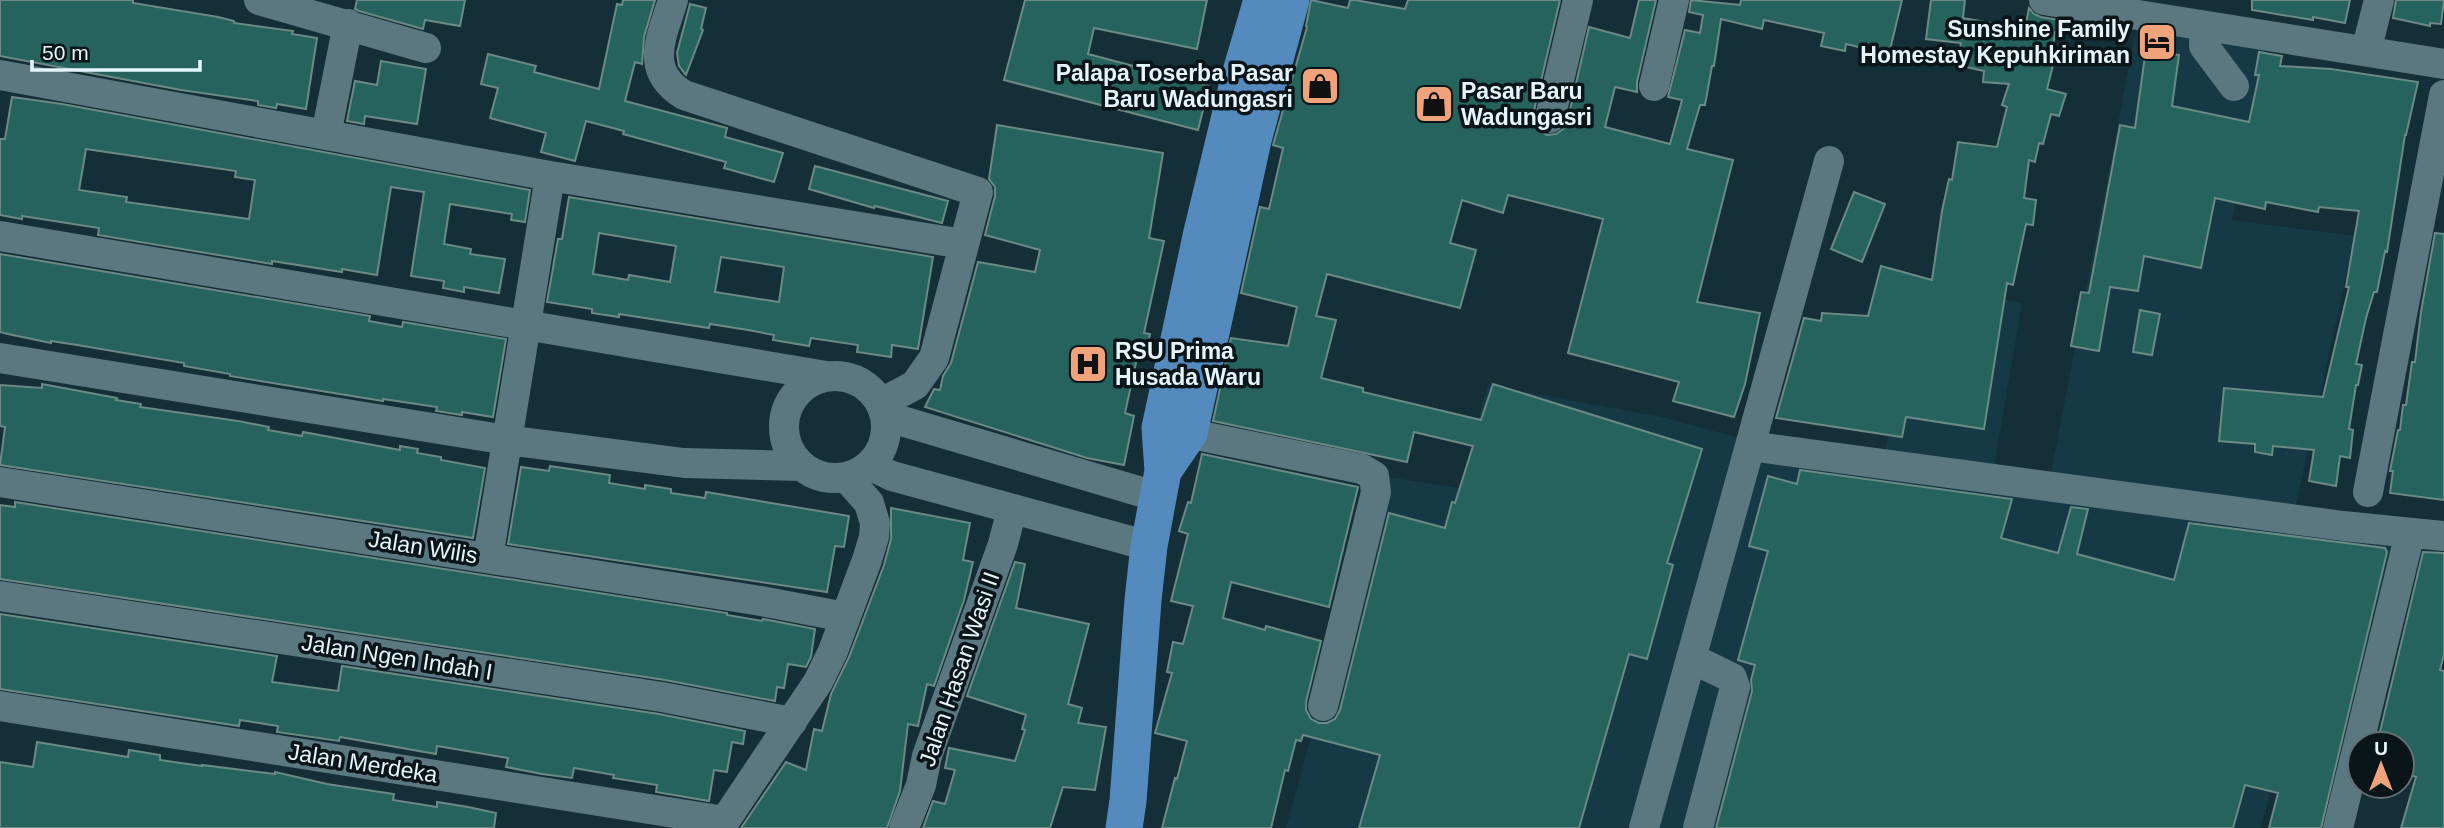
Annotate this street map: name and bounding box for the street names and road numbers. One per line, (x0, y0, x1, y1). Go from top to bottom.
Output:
street label: Jalan Wilis (367, 526, 479, 568)
street label: Jalan Hasan Wasi II (914, 568, 1004, 770)
street label: Jalan Ngen Indah I (300, 629, 494, 685)
street label: Jalan Merdeka (286, 738, 440, 788)

